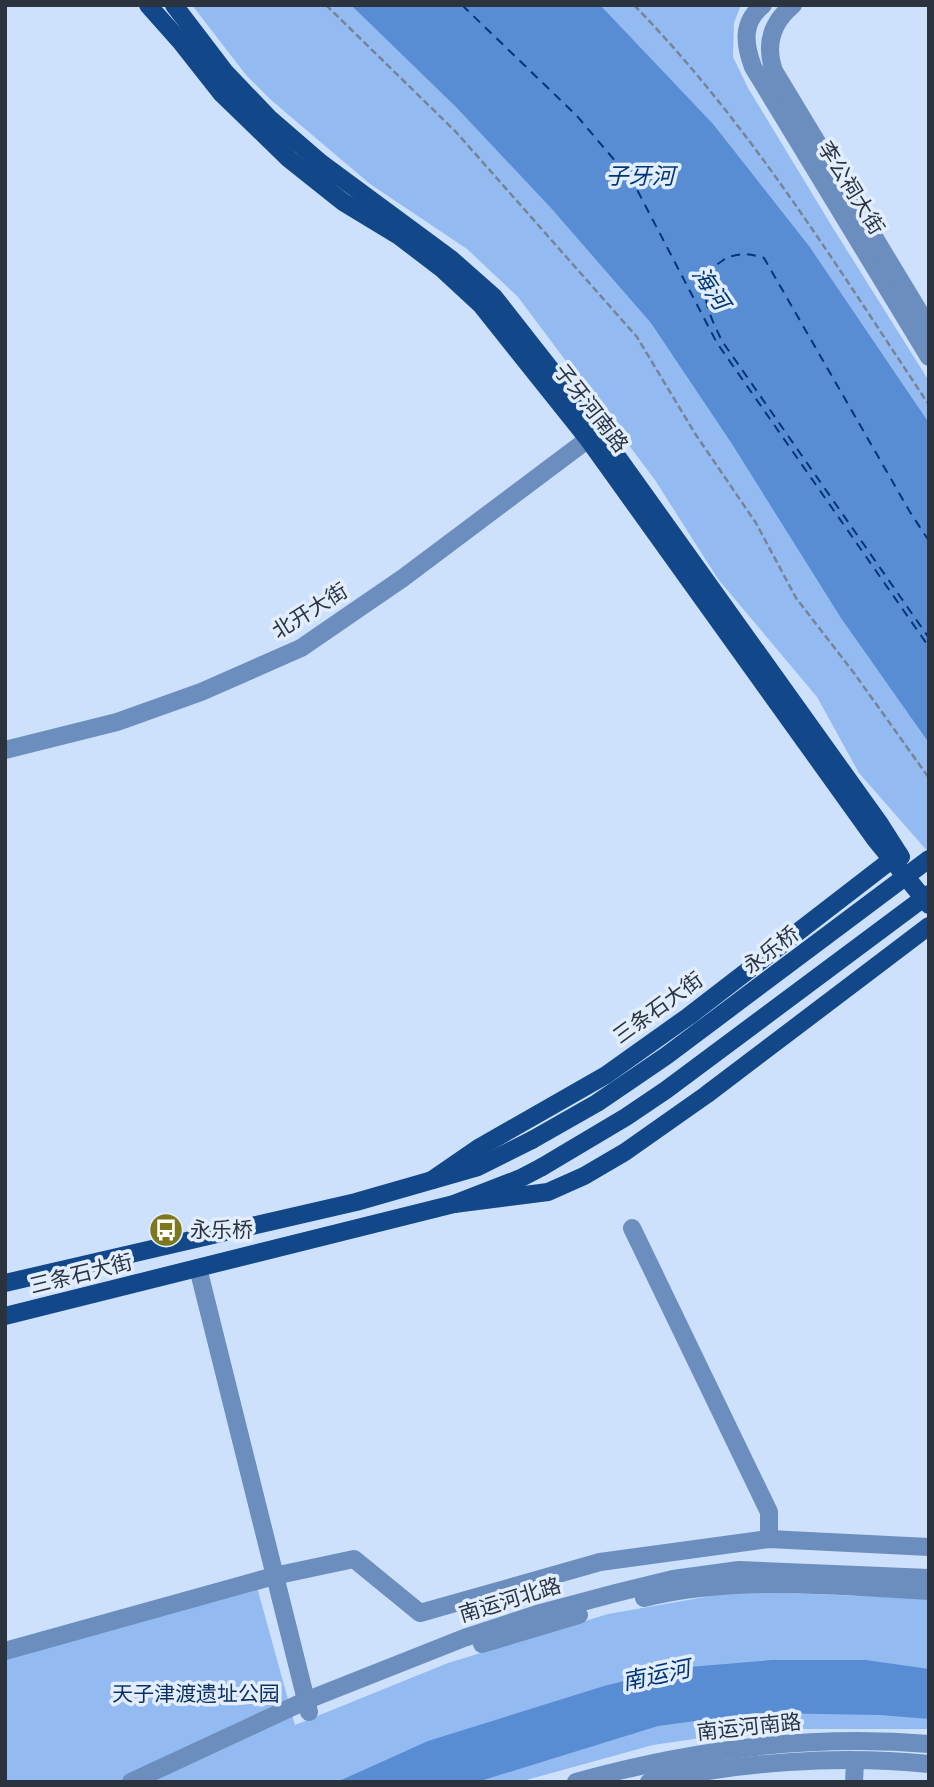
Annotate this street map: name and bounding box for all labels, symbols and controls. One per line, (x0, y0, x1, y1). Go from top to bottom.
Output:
street label: 李公祠大街 (810, 136, 892, 240)
water label: 子牙河 (606, 159, 679, 193)
water label: 海河 (684, 259, 740, 320)
street label: 子牙河南路 (547, 357, 635, 459)
street label: 北开大街 (266, 576, 354, 646)
street label: 永乐桥 (737, 919, 805, 981)
street label: 三条石大街 (607, 965, 709, 1051)
bus stop icon: 永乐桥 (147, 1211, 185, 1249)
place label: 永乐桥 (190, 1215, 253, 1245)
street label: 三条石大街 (26, 1247, 136, 1301)
street label: 南运河北路 (455, 1570, 565, 1630)
water label: 南运河 (619, 1650, 697, 1699)
park label: 天子津渡遗址公园 (112, 1679, 280, 1709)
street label: 南运河南路 (695, 1707, 803, 1747)

